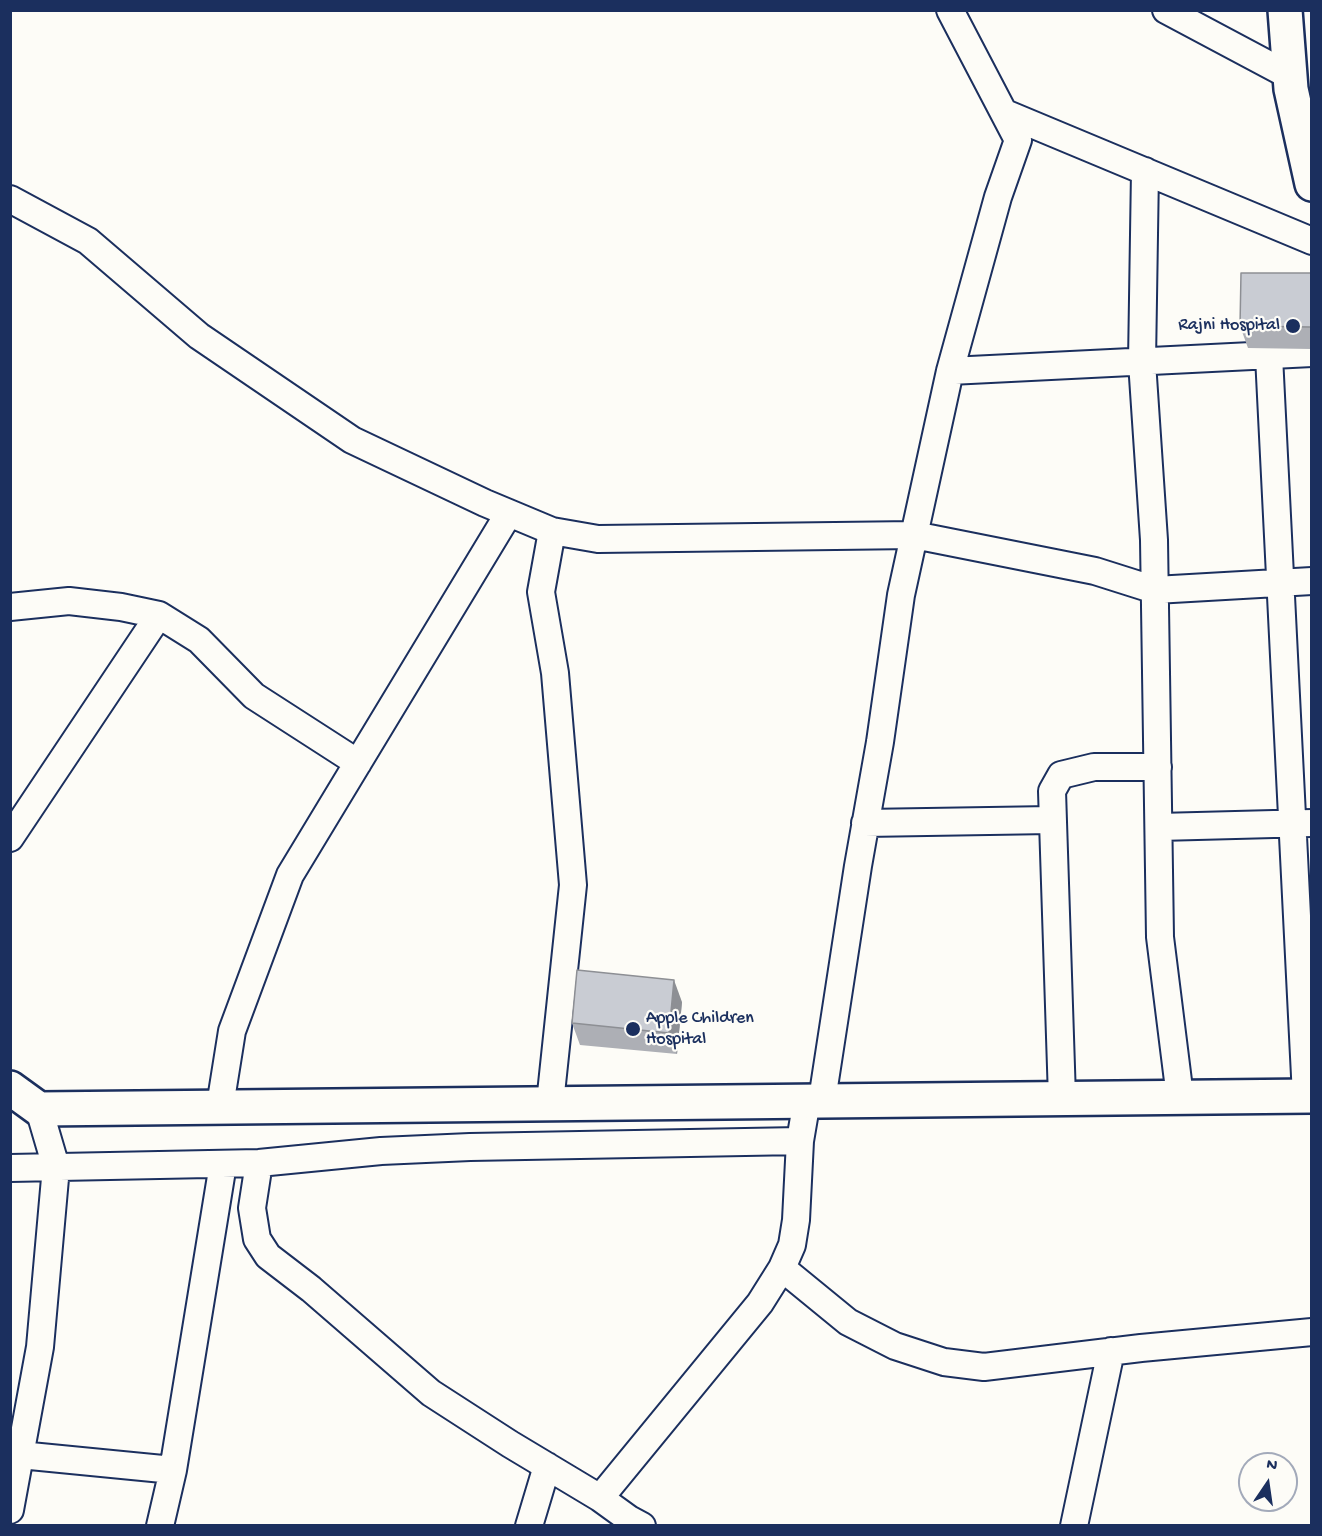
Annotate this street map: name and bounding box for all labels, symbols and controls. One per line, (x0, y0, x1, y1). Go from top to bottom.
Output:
place label: Rajni Hospital (1178, 315, 1280, 337)
marker: Rajni Hospital (1284, 317, 1302, 335)
place label: Apple Children Hospital (646, 1008, 754, 1050)
marker: Apple Children Hospital (624, 1020, 642, 1038)
north arrow (1238, 1452, 1298, 1512)
text: N (1264, 1455, 1279, 1476)

